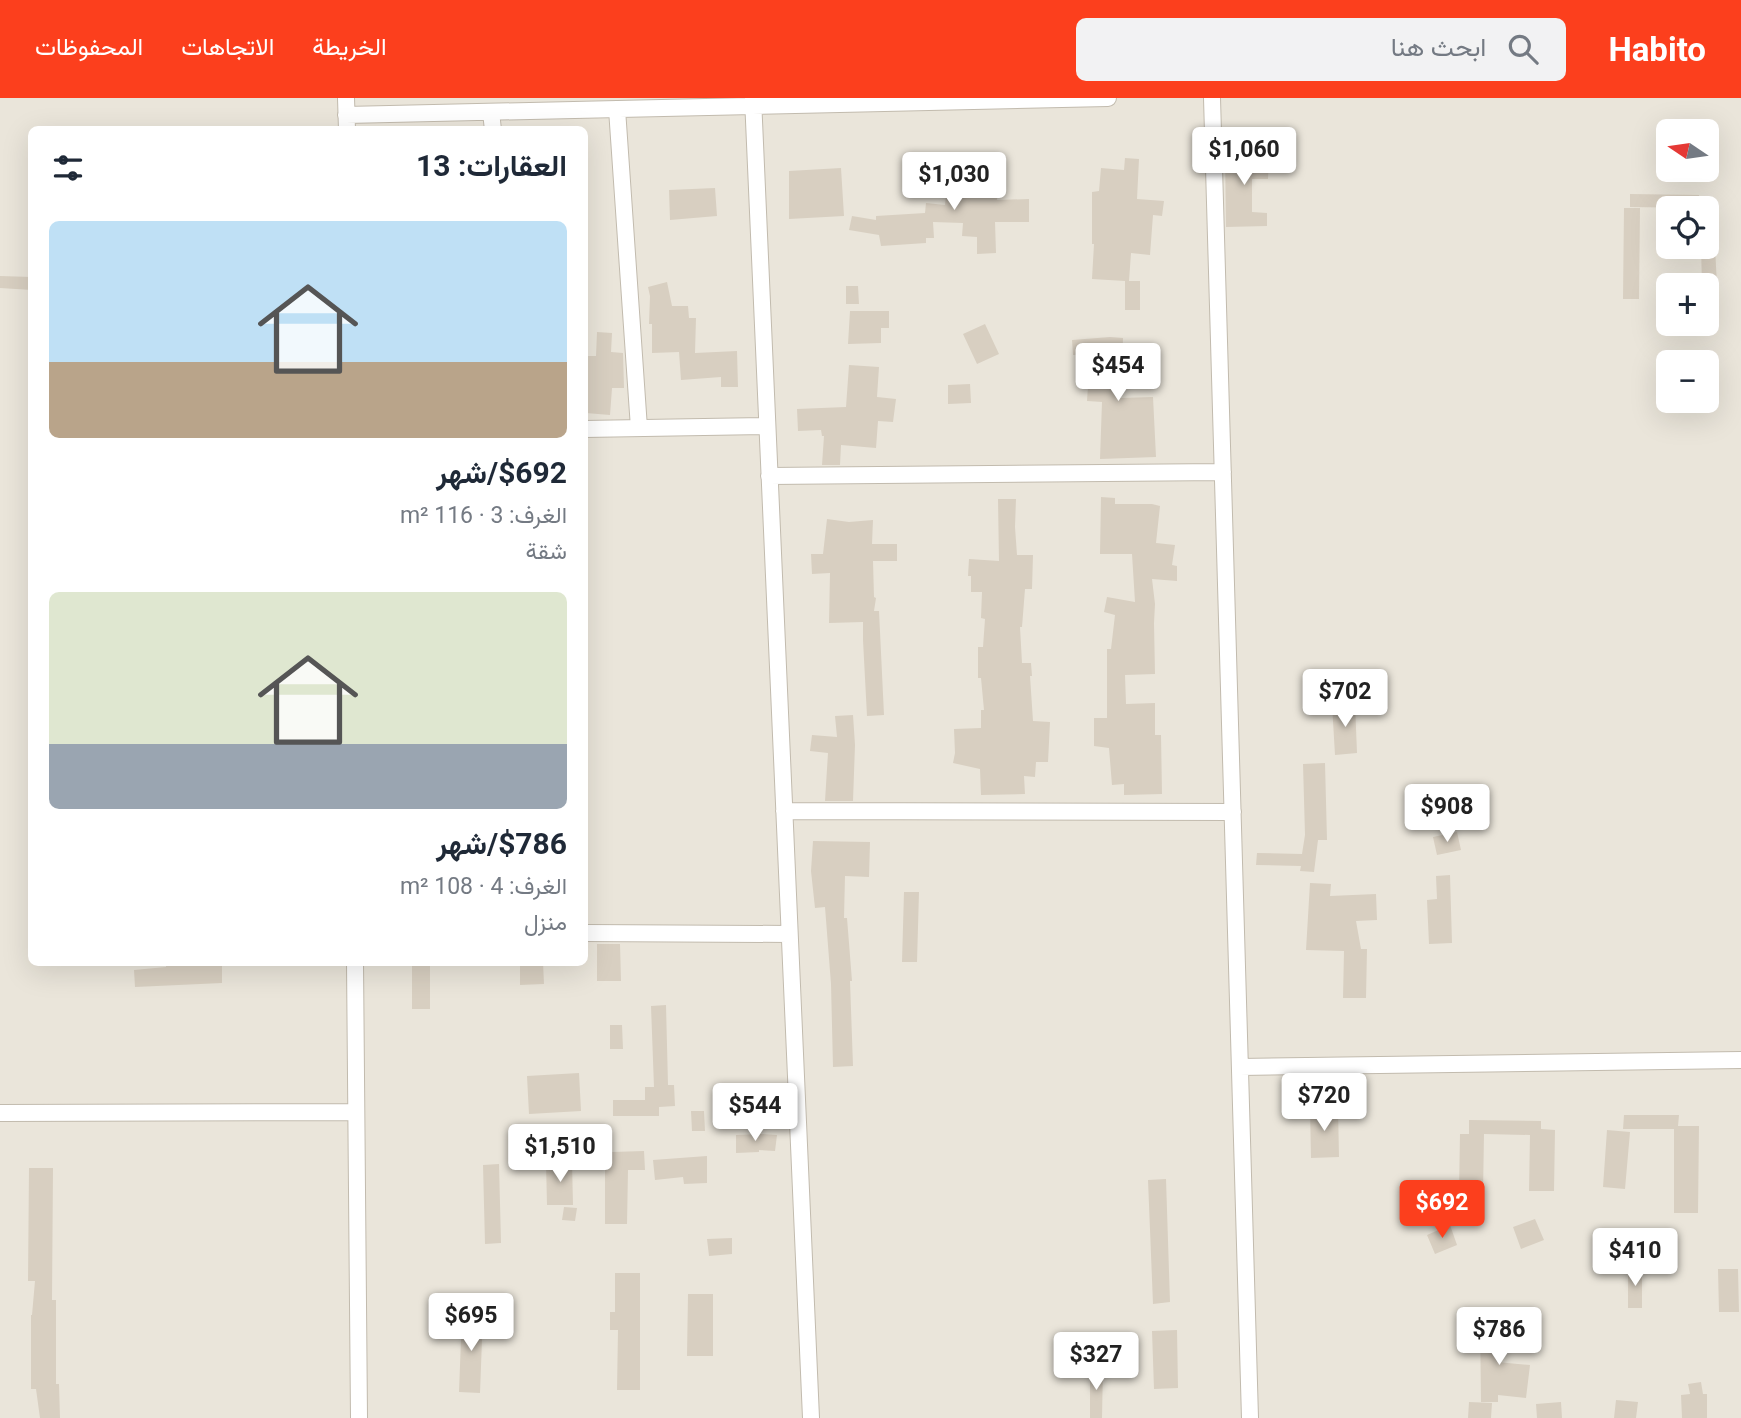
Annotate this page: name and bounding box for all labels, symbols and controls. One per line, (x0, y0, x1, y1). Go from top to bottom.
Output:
search box (1076, 18, 1566, 81)
icon: search (1504, 30, 1542, 68)
text: Habito (1608, 30, 1706, 69)
text: ابحث هنا (1391, 32, 1486, 62)
text: المحفوظات (35, 33, 143, 61)
text: الاتجاهات (181, 33, 274, 61)
text: الخريطة (312, 33, 387, 61)
north arrow (1656, 119, 1718, 182)
map controls (1656, 119, 1719, 413)
pin: $1,060 (1187, 127, 1301, 187)
text: $1,060 (1208, 136, 1280, 163)
text: العقارات: 13 (416, 148, 567, 183)
icon: filters (49, 149, 87, 187)
pin: $1,030 (897, 152, 1011, 212)
text: $1,030 (918, 161, 990, 188)
button: locate (1656, 196, 1719, 259)
icon: home (245, 266, 371, 392)
button: + (1656, 273, 1719, 336)
pin: $454 (1077, 344, 1159, 403)
button: − (1656, 350, 1719, 413)
text: $454 (1092, 352, 1144, 379)
text: $692/شهر (436, 455, 567, 490)
text: الغرف: 3 · 116 m² (400, 502, 567, 529)
text: شقة (525, 538, 567, 565)
icon: home (245, 637, 371, 763)
pin: $702 (1304, 670, 1386, 729)
text: $702 (1319, 678, 1371, 705)
pin: $908 (1406, 784, 1488, 844)
text: $908 (1421, 793, 1473, 820)
text: $786/شهر (436, 826, 567, 861)
text: الغرف: 4 · 108 m² (400, 873, 567, 900)
text: منزل (524, 909, 567, 936)
pin: $720 (1283, 1074, 1365, 1133)
text: $720 (1298, 1082, 1350, 1109)
pin: $544 (714, 1084, 796, 1143)
text: $544 (729, 1092, 781, 1119)
pin: $1,510 (503, 1124, 617, 1184)
text: $1,510 (524, 1133, 596, 1160)
pin: $692 (1401, 1180, 1483, 1240)
text: $692 (1416, 1189, 1468, 1216)
pin: $410 (1594, 1228, 1676, 1288)
text: $410 (1609, 1237, 1661, 1264)
pin: $695 (430, 1294, 512, 1353)
text: $695 (445, 1302, 497, 1329)
pin: $786 (1458, 1308, 1540, 1367)
text: $786 (1473, 1316, 1525, 1343)
pin: $327 (1055, 1332, 1137, 1392)
text: $327 (1070, 1341, 1122, 1368)

